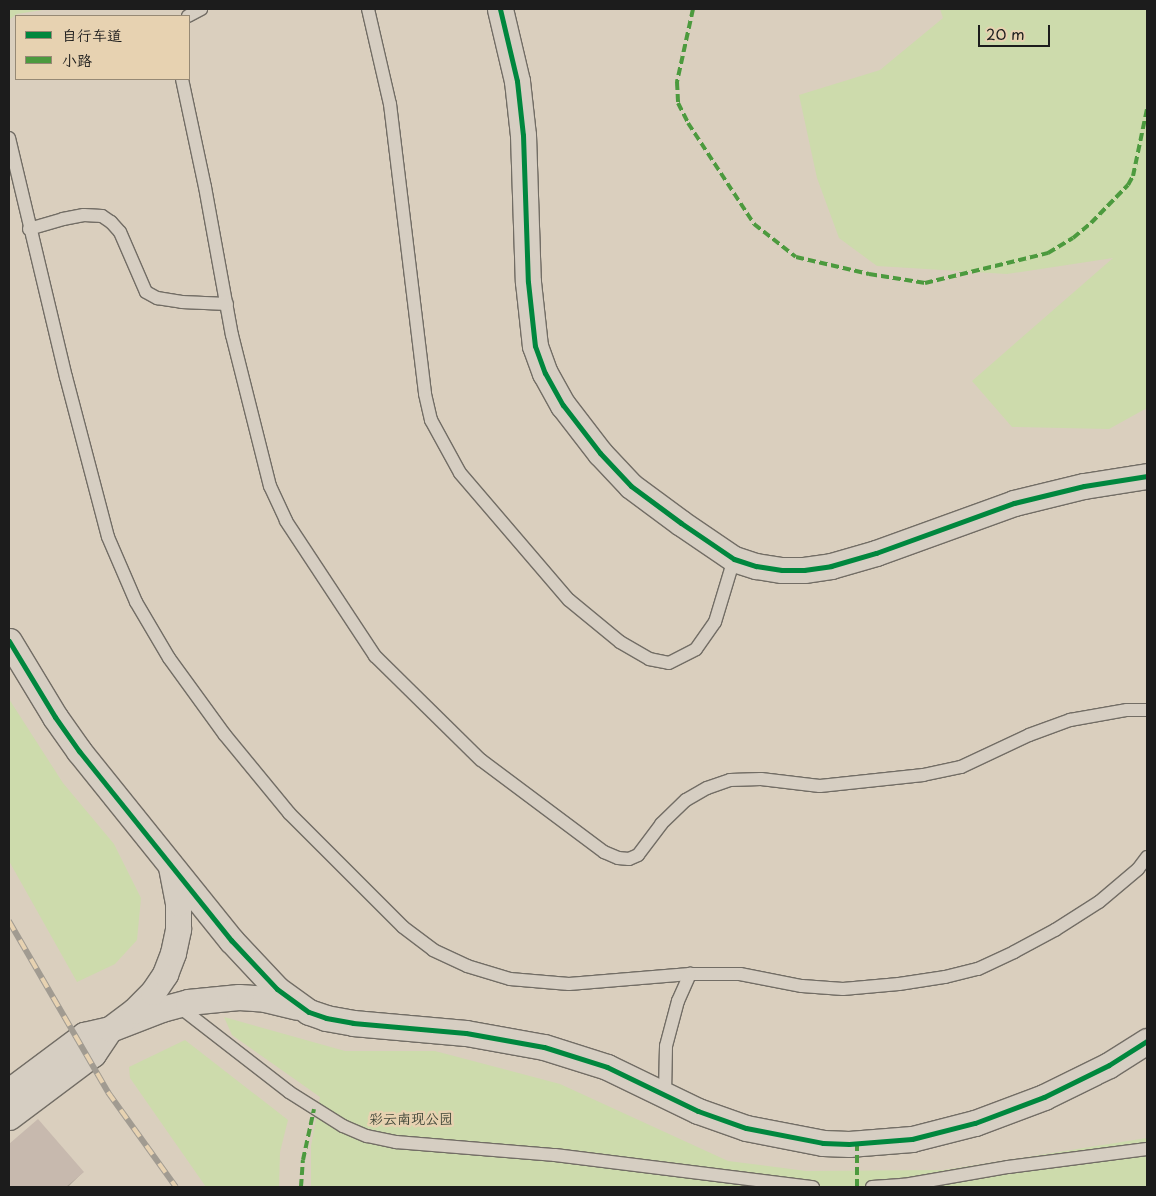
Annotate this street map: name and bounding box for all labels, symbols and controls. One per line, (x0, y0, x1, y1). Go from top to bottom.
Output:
legend (15, 15, 190, 80)
scale bar (981, 15, 1054, 47)
text: 20 m (986, 22, 1025, 45)
text: 自行车道 (62, 23, 122, 46)
text: 小路 (62, 48, 92, 71)
park label: 彩云南现公园 (369, 1111, 453, 1127)

